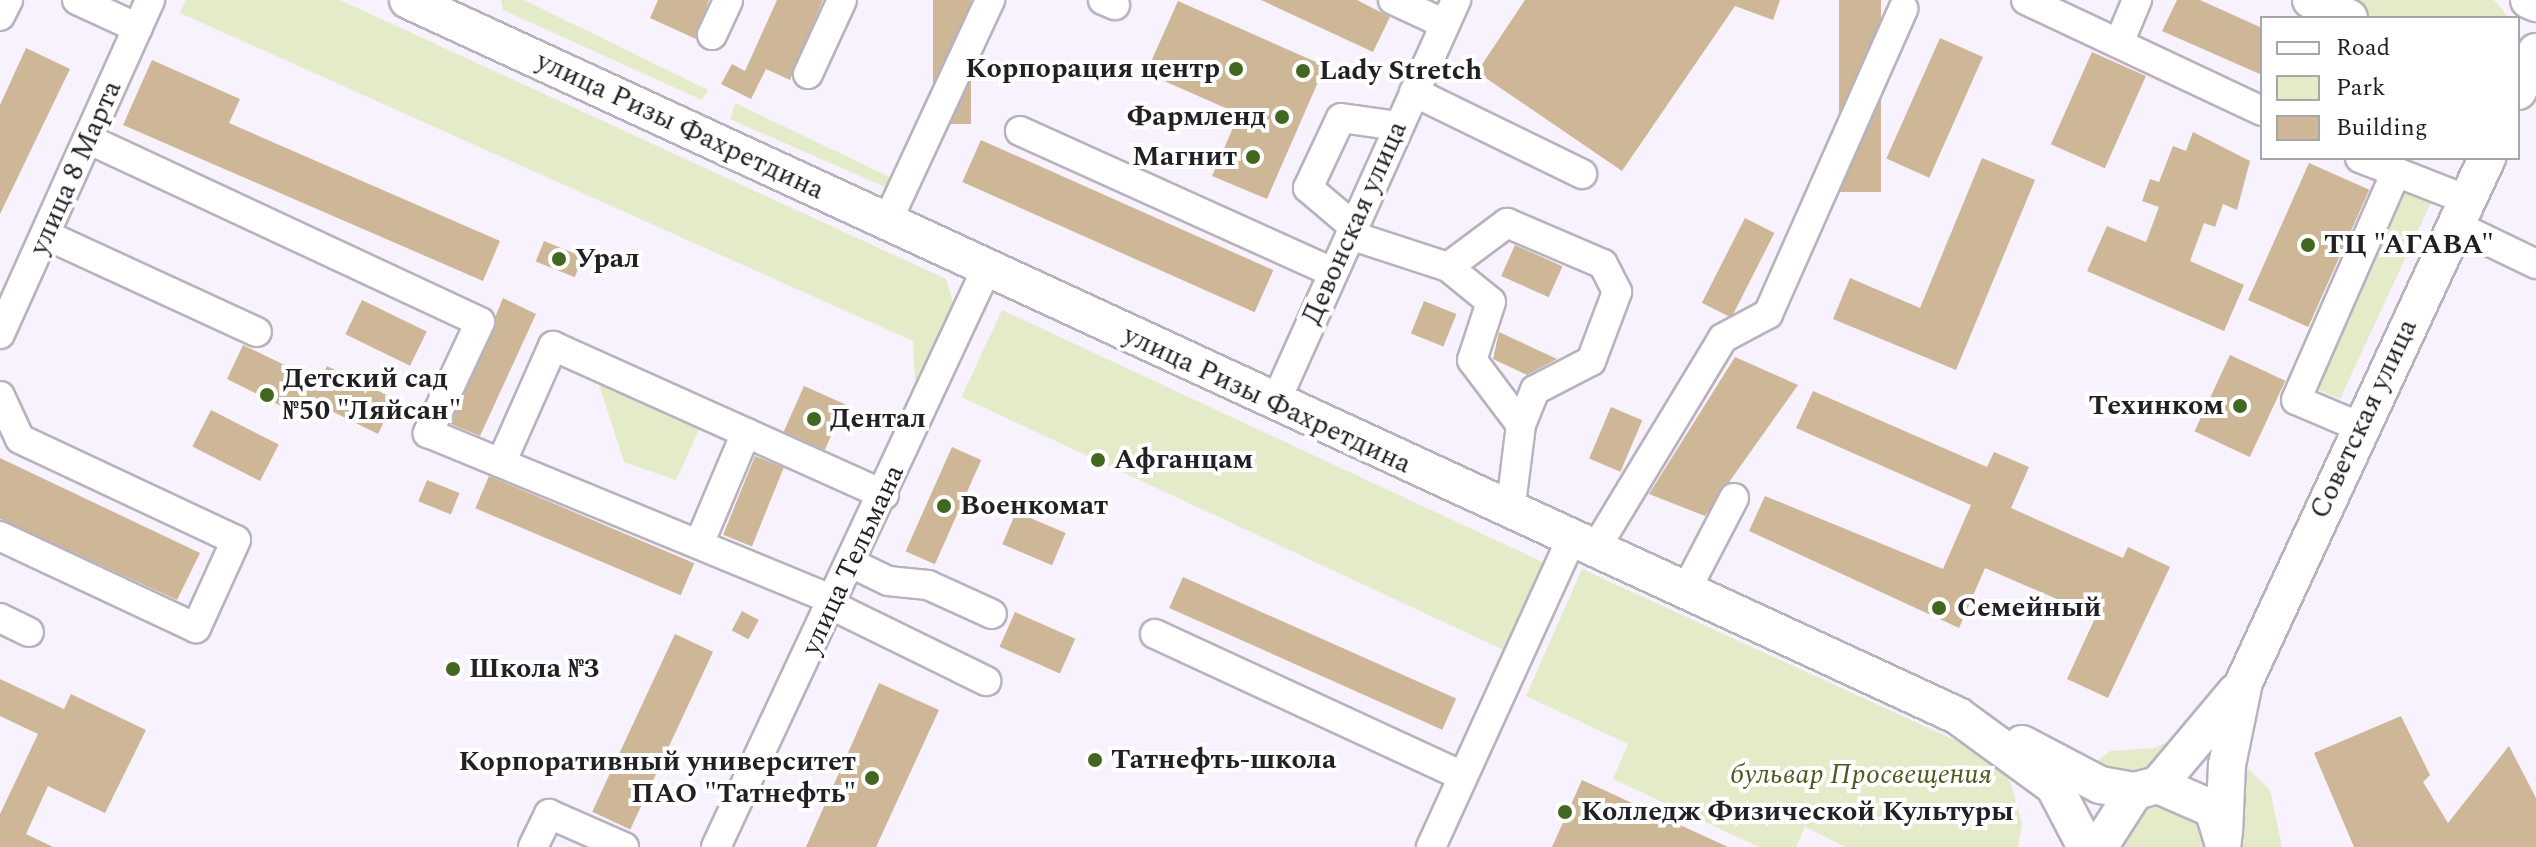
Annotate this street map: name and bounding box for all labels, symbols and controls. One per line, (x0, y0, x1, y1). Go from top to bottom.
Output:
legend (2260, 16, 2520, 160)
text: Road (2336, 30, 2390, 66)
street label: улица Ризы Фахретдина (531, 44, 829, 208)
place label: Корпорация центр (965, 52, 1220, 86)
place label: Lady Stretch (1319, 54, 1482, 88)
marker: Корпорация центр (1227, 60, 1245, 78)
marker: Lady Stretch (1294, 62, 1312, 80)
text: Park (2336, 70, 2386, 106)
street label: улица 8 Марта (23, 76, 129, 260)
place label: Фармленд (1127, 100, 1266, 134)
marker: Фармленд (1273, 108, 1291, 126)
text: Building (2336, 110, 2428, 146)
street label: Девонская улица (1295, 116, 1415, 330)
place label: Магнит (1132, 140, 1237, 174)
marker: Магнит (1244, 148, 1262, 166)
place label: ТЦ "АГАВА" (2324, 228, 2494, 262)
marker: ТЦ "АГАВА" (2299, 236, 2317, 254)
place label: Урал (575, 242, 640, 276)
marker: Урал (550, 250, 568, 268)
street label: Советская улица (2303, 314, 2425, 524)
street label: улица Ризы Фахретдина (1118, 318, 1416, 482)
place label: Детский сад №50 "Ляйсан" (283, 362, 461, 428)
marker: Детский сад №50 "Ляйсан" (258, 386, 276, 404)
place label: Техинком (2088, 389, 2224, 423)
marker: Техинком (2231, 397, 2249, 415)
place label: Дентал (830, 402, 926, 436)
marker: Дентал (805, 410, 823, 428)
place label: Афганцам (1114, 443, 1253, 477)
marker: Афганцам (1089, 451, 1107, 469)
street label: улица Тельмана (794, 460, 912, 660)
place label: Военкомат (960, 489, 1108, 523)
marker: Военкомат (935, 497, 953, 515)
place label: Семейный (1957, 591, 2101, 625)
marker: Семейный (1928, 597, 1950, 619)
place label: Школа №3 (469, 652, 600, 686)
marker: Школа №3 (444, 660, 462, 678)
place label: Татнефть-школа (1111, 743, 1336, 777)
place label: Корпоративный университет ПАО "Татнефть" (458, 745, 856, 811)
marker: Татнефть-школа (1086, 751, 1104, 769)
park label: бульвар Просвещения (1730, 758, 1992, 792)
marker: Корпоративный университет ПАО "Татнефть" (863, 769, 881, 787)
place label: Колледж Физической Культуры (1581, 795, 2014, 829)
marker: Колледж Физической Культуры (1556, 803, 1574, 821)

